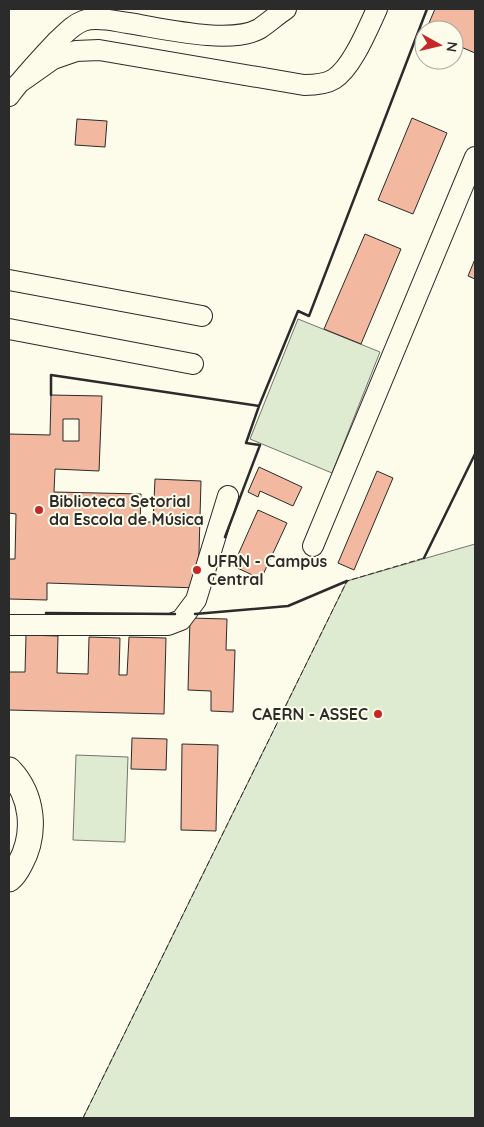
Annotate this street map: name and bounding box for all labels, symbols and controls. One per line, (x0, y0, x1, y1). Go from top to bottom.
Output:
north arrow (414, 20, 464, 70)
text: N (442, 40, 462, 53)
place label: Biblioteca Setorial da Escola de Música (49, 491, 204, 529)
marker: Biblioteca Setorial da Escola de Música (33, 504, 45, 516)
place label: UFRN - Campus Central (207, 551, 328, 589)
marker: UFRN - Campus Central (191, 564, 203, 576)
place label: CAERN - ASSEC (252, 704, 368, 724)
marker: CAERN - ASSEC (372, 708, 384, 720)

